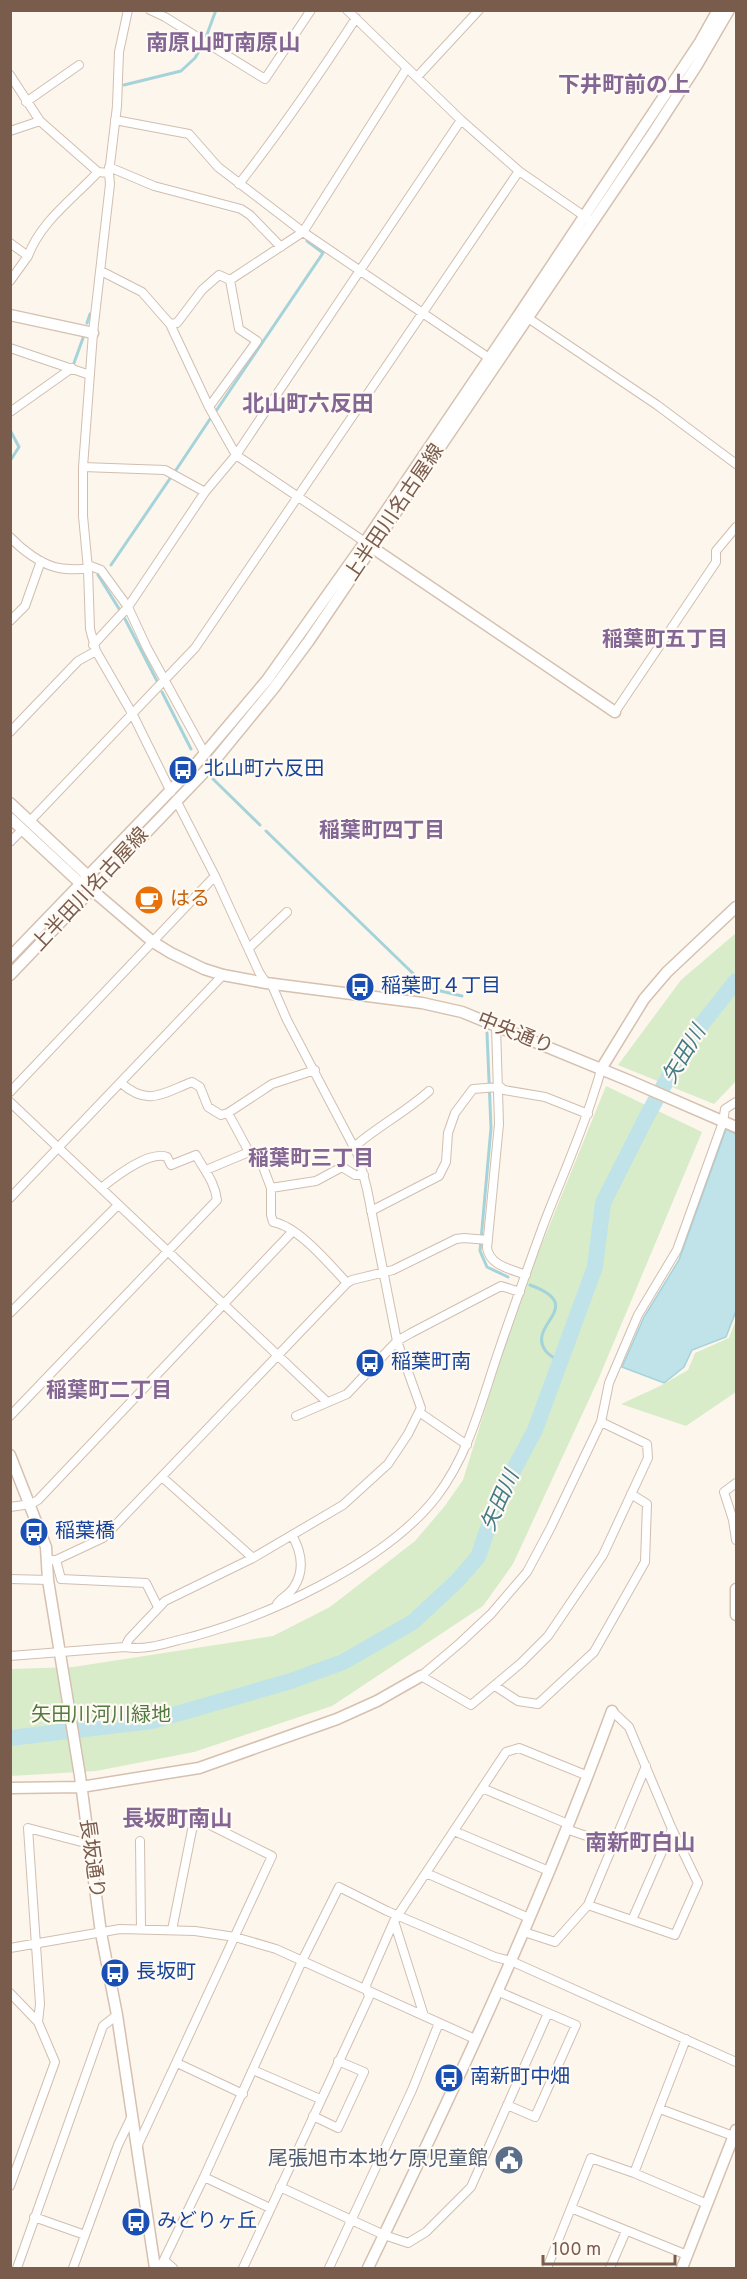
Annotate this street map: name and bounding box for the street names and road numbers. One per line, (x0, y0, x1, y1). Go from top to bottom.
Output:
street label: 上半田川名古屋線 (339, 439, 451, 587)
street label: 上半田川名古屋線 (27, 823, 155, 957)
street label: 中央通り (473, 1007, 557, 1061)
street label: 長坂通り (73, 1818, 109, 1900)

